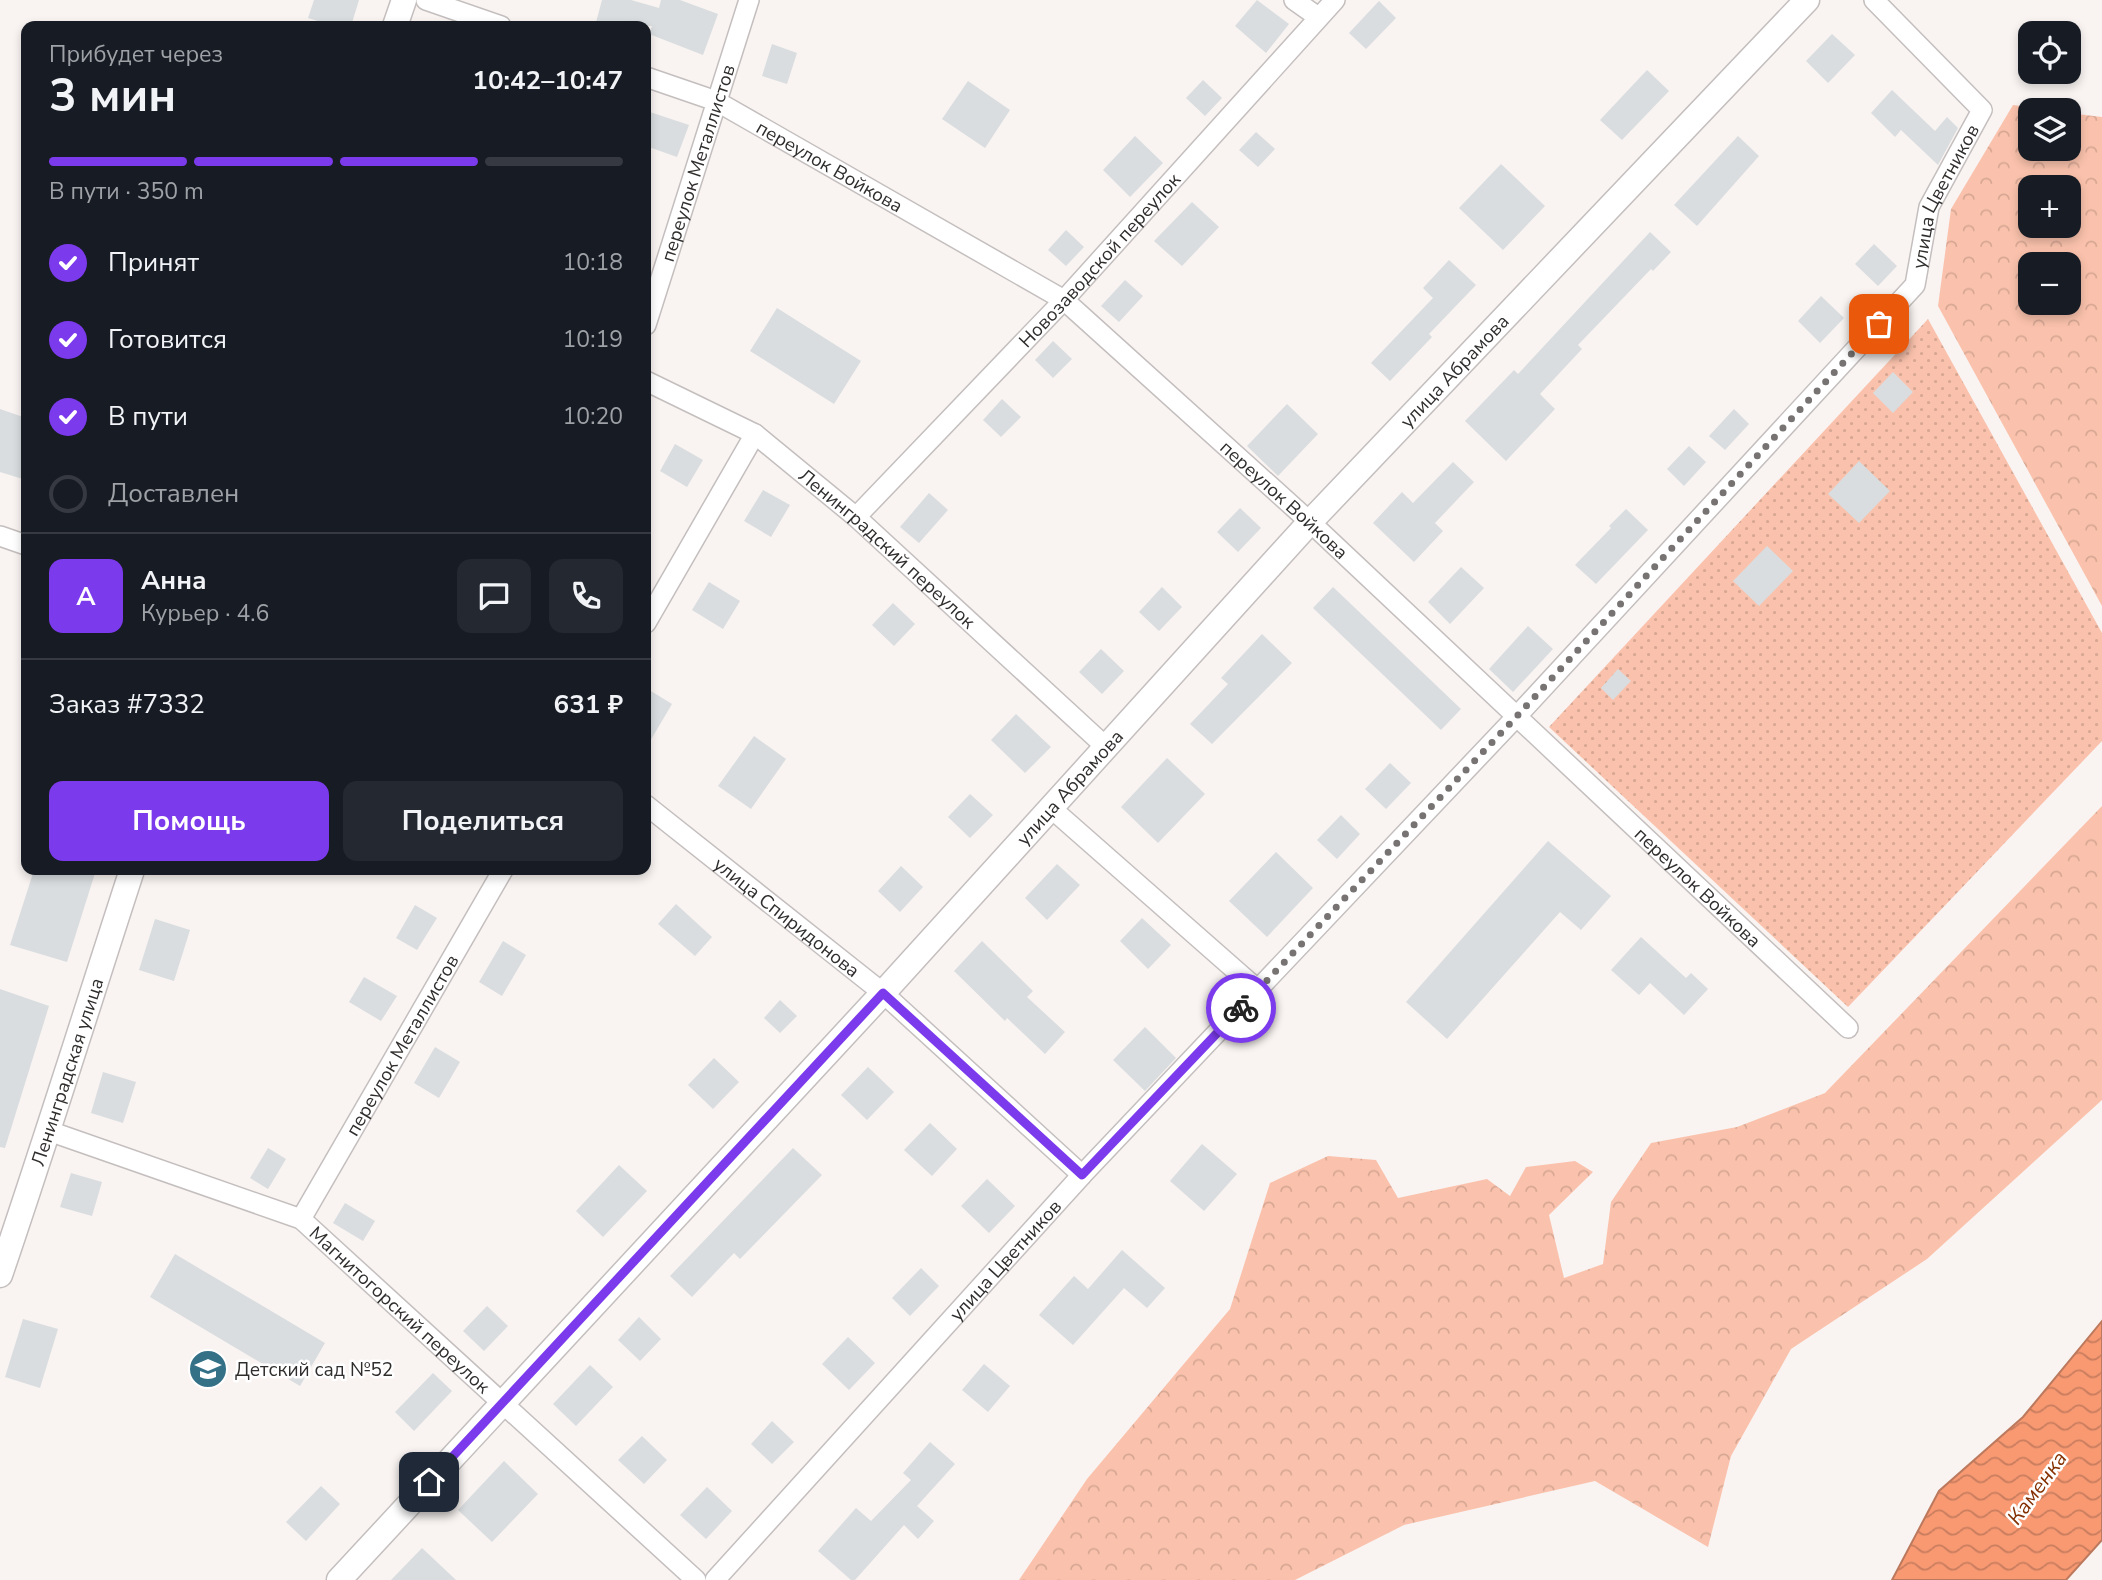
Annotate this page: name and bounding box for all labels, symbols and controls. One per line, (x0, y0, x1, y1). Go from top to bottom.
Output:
map controls (2018, 21, 2081, 315)
button: locate (2018, 21, 2081, 84)
text: Прибудет через (49, 39, 223, 70)
street label: переулок Металлистов (655, 61, 742, 265)
text: 10:42–10:47 (472, 63, 623, 98)
text: 3 мин (49, 64, 176, 127)
button: layers (2018, 98, 2081, 161)
street label: переулок Войкова (751, 115, 907, 219)
street label: улица Цветников (1906, 120, 1986, 271)
street label: Новозаводской переулок (1013, 168, 1187, 354)
button: + (2018, 175, 2081, 238)
text: В пути · 350 m (49, 176, 204, 207)
icon: check (49, 244, 87, 282)
text: Принят (108, 245, 199, 280)
text: 10:18 (563, 247, 623, 278)
button: − (2018, 252, 2081, 315)
pin (1849, 294, 1909, 354)
icon: bag (1860, 305, 1898, 343)
street label: улица Абрамова (1394, 309, 1515, 434)
icon: check (49, 321, 87, 359)
text: Готовится (108, 322, 227, 357)
text: 10:19 (563, 324, 623, 355)
icon: check (49, 398, 87, 436)
text: В пути (108, 399, 188, 434)
text: 10:20 (563, 401, 623, 432)
street label: переулок Войкова (1214, 435, 1353, 565)
street label: Ленинградский переулок (793, 463, 981, 635)
text: Доставлен (108, 476, 239, 511)
button: chat (457, 559, 531, 633)
button: phone (549, 559, 623, 633)
text: Анна (141, 563, 207, 598)
text: А (76, 579, 96, 614)
text: Курьер · 4.6 (141, 598, 269, 629)
text: Заказ #7332 (49, 687, 205, 722)
text: 631 ₽ (554, 687, 623, 722)
street label: улица Абрамова (1011, 725, 1129, 851)
button: Помощь (49, 781, 329, 861)
button: Поделиться (343, 781, 623, 861)
street label: переулок Войкова (1628, 822, 1766, 954)
street label: улица Спиридонова (708, 852, 865, 984)
street label: переулок Металлистов (340, 950, 465, 1141)
courier (1206, 973, 1276, 1043)
street label: Ленинградская улица (25, 975, 110, 1169)
icon: bike (1222, 989, 1260, 1027)
street label: улица Цветников (944, 1194, 1068, 1327)
street label: Магнитогорский переулок (303, 1221, 495, 1400)
school or university icon: Детский сад №52 (187, 1348, 229, 1390)
place label: Детский сад №52 (235, 1357, 393, 1383)
water label: Каменка (2001, 1446, 2073, 1530)
pin (399, 1452, 459, 1512)
icon: home (410, 1463, 448, 1501)

